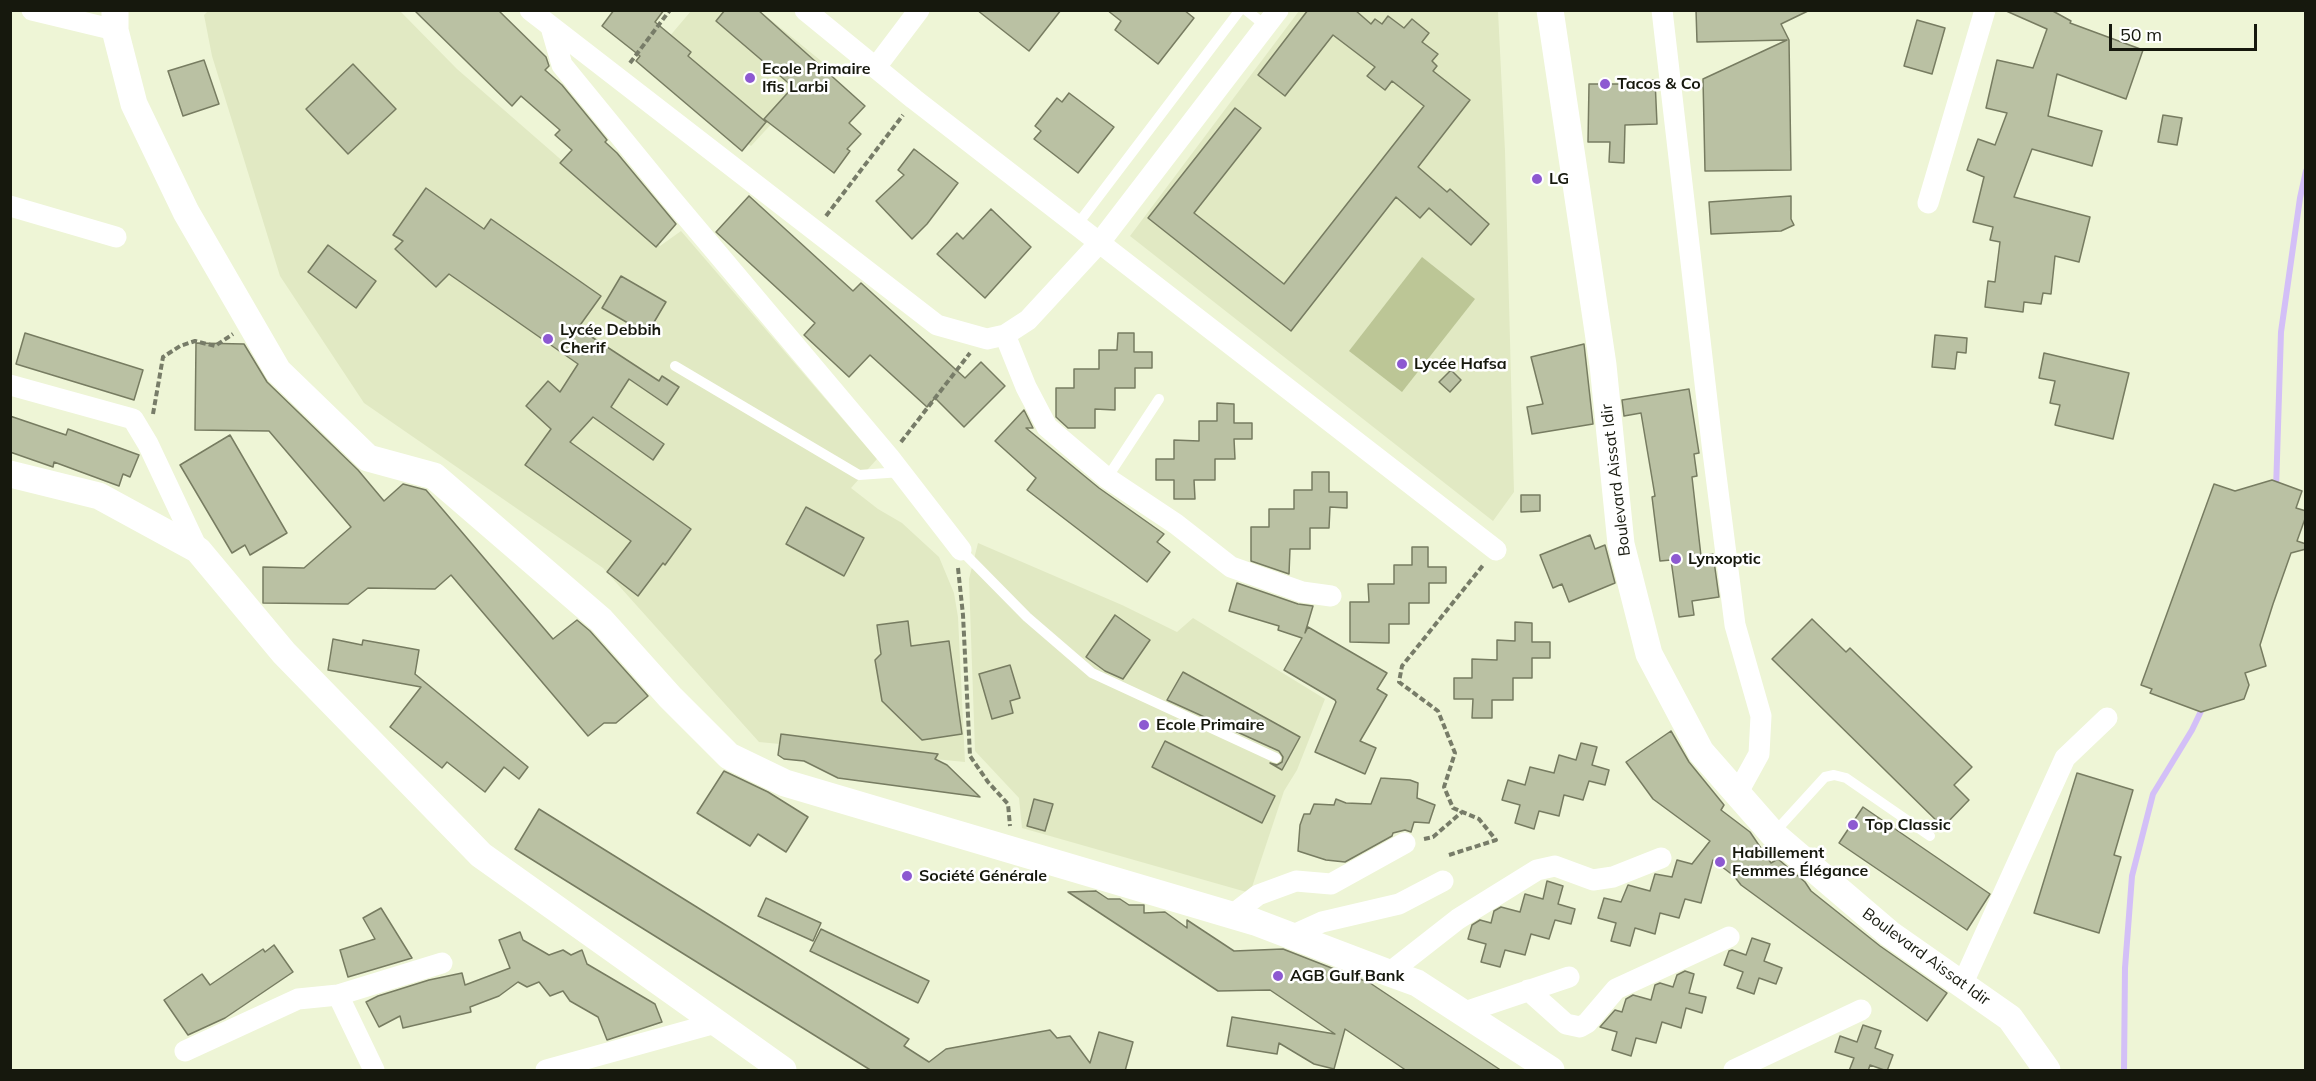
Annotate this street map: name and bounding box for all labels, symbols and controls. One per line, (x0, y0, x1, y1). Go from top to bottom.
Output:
scale bar (2112, 12, 2260, 50)
text: 50 m (2120, 23, 2162, 46)
place label: Ecole Primaire Ifis Larbi (762, 59, 871, 97)
marker: Ecole Primaire Ifis Larbi (743, 71, 757, 85)
place label: Tacos & Co (1617, 74, 1701, 94)
marker: Tacos & Co (1598, 77, 1612, 91)
place label: LG (1549, 169, 1569, 189)
marker: LG (1530, 172, 1544, 186)
place label: Lycée Debbih Cherif (560, 320, 661, 358)
marker: Lycée Debbih Cherif (541, 332, 555, 346)
place label: Lycée Hafsa (1414, 354, 1507, 374)
marker: Lycée Hafsa (1395, 357, 1409, 371)
street label: Boulevard Aissat Idir (1597, 403, 1635, 557)
place label: Lynxoptic (1688, 549, 1761, 569)
marker: Lynxoptic (1669, 552, 1683, 566)
place label: Ecole Primaire (1156, 715, 1265, 735)
marker: Ecole Primaire (1137, 718, 1151, 732)
place label: Top Classic (1865, 815, 1951, 835)
marker: Top Classic (1846, 818, 1860, 832)
place label: Habillement Femmes Élégance (1732, 843, 1868, 881)
marker: Habillement Femmes Élégance (1713, 855, 1727, 869)
place label: Société Générale (919, 866, 1047, 886)
marker: Société Générale (900, 869, 914, 883)
street label: Boulevard Aissat Idir (1858, 904, 1994, 1010)
place label: AGB Gulf Bank (1290, 966, 1404, 986)
marker: AGB Gulf Bank (1271, 969, 1285, 983)

